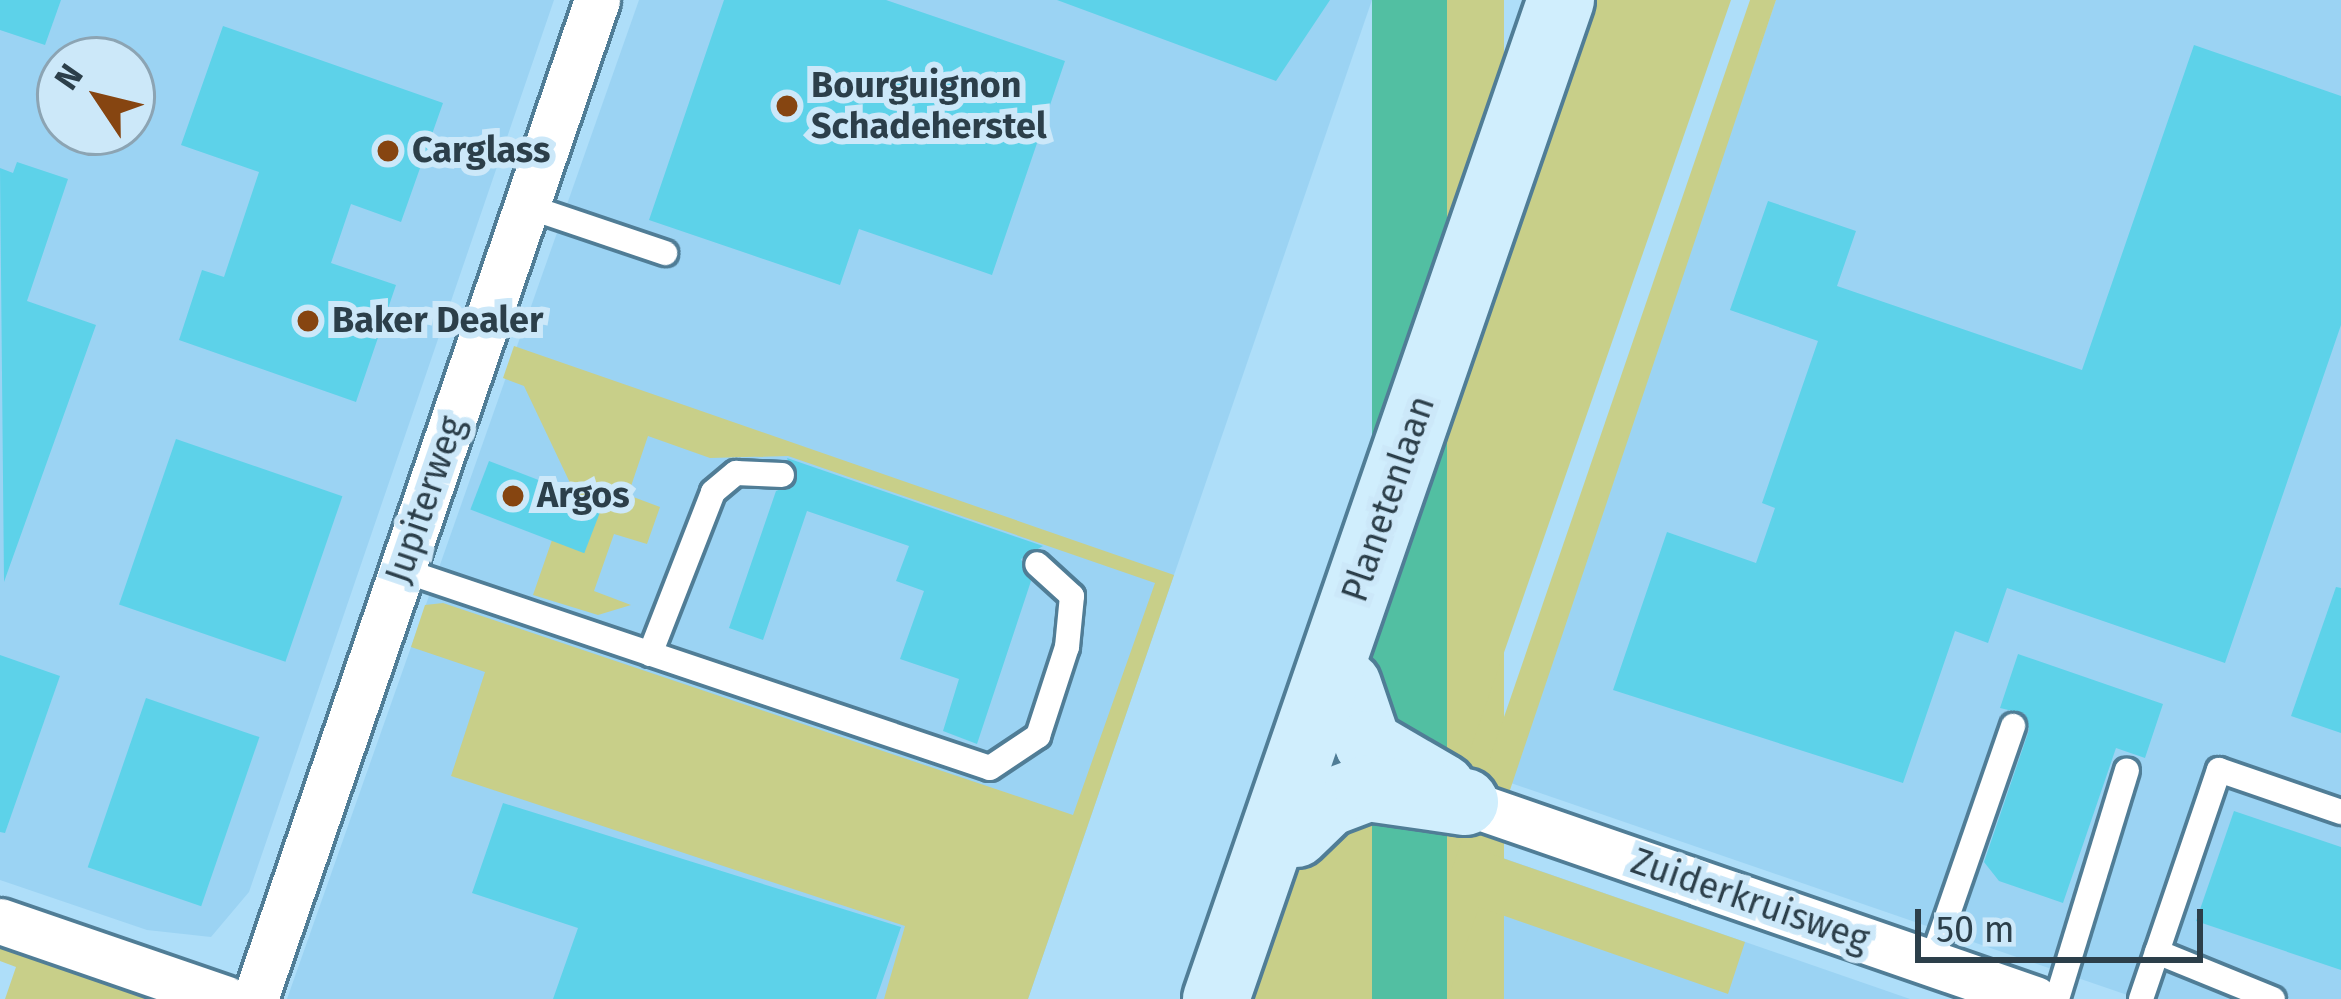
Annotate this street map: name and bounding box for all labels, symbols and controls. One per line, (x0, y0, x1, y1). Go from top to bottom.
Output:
north arrow (36, 36, 156, 156)
text: N (46, 57, 92, 98)
place label: Bourguignon Schadeherstel (811, 63, 1047, 148)
marker: Bourguignon Schadeherstel (774, 93, 800, 119)
place label: Carglass (412, 129, 550, 173)
marker: Carglass (375, 138, 401, 164)
place label: Baker Dealer (332, 299, 543, 343)
marker: Baker Dealer (295, 308, 321, 334)
street label: Planetenlaan (1334, 390, 1444, 608)
street label: Jupiterweg (377, 411, 475, 589)
place label: Argos (537, 474, 630, 518)
marker: Argos (500, 483, 526, 509)
street label: Zuiderkruisweg (1626, 840, 1874, 962)
scale bar (1921, 885, 2209, 959)
text: 50 m (1936, 908, 2015, 952)

